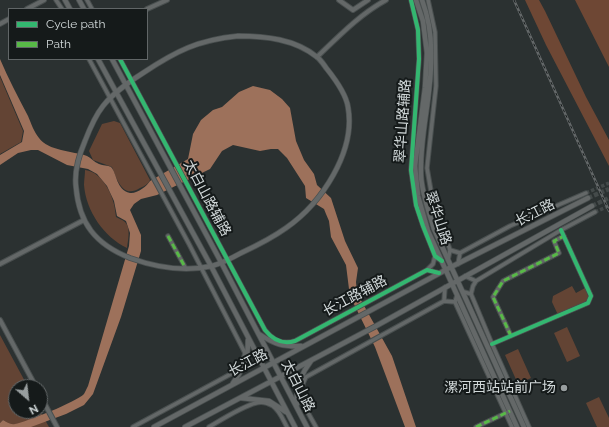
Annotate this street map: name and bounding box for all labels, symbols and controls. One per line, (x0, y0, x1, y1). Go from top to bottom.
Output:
legend (8, 8, 148, 60)
text: Cycle path (46, 17, 105, 31)
text: Path (46, 37, 71, 51)
street label: 翠华山路辅路 (392, 79, 414, 163)
street label: 太白山路辅路 (180, 157, 234, 239)
street label: 翠华山路 (421, 189, 455, 247)
street label: 长江路 (512, 196, 558, 230)
street label: 长江路辅路 (320, 272, 390, 320)
street label: 长江路 (226, 346, 270, 380)
street label: 太白山路 (278, 357, 318, 415)
north arrow (8, 379, 48, 419)
place label: 漯河西站站前广场 (444, 380, 556, 396)
marker: 漯河西站站前广场 (559, 383, 569, 393)
text: N (27, 401, 40, 417)

